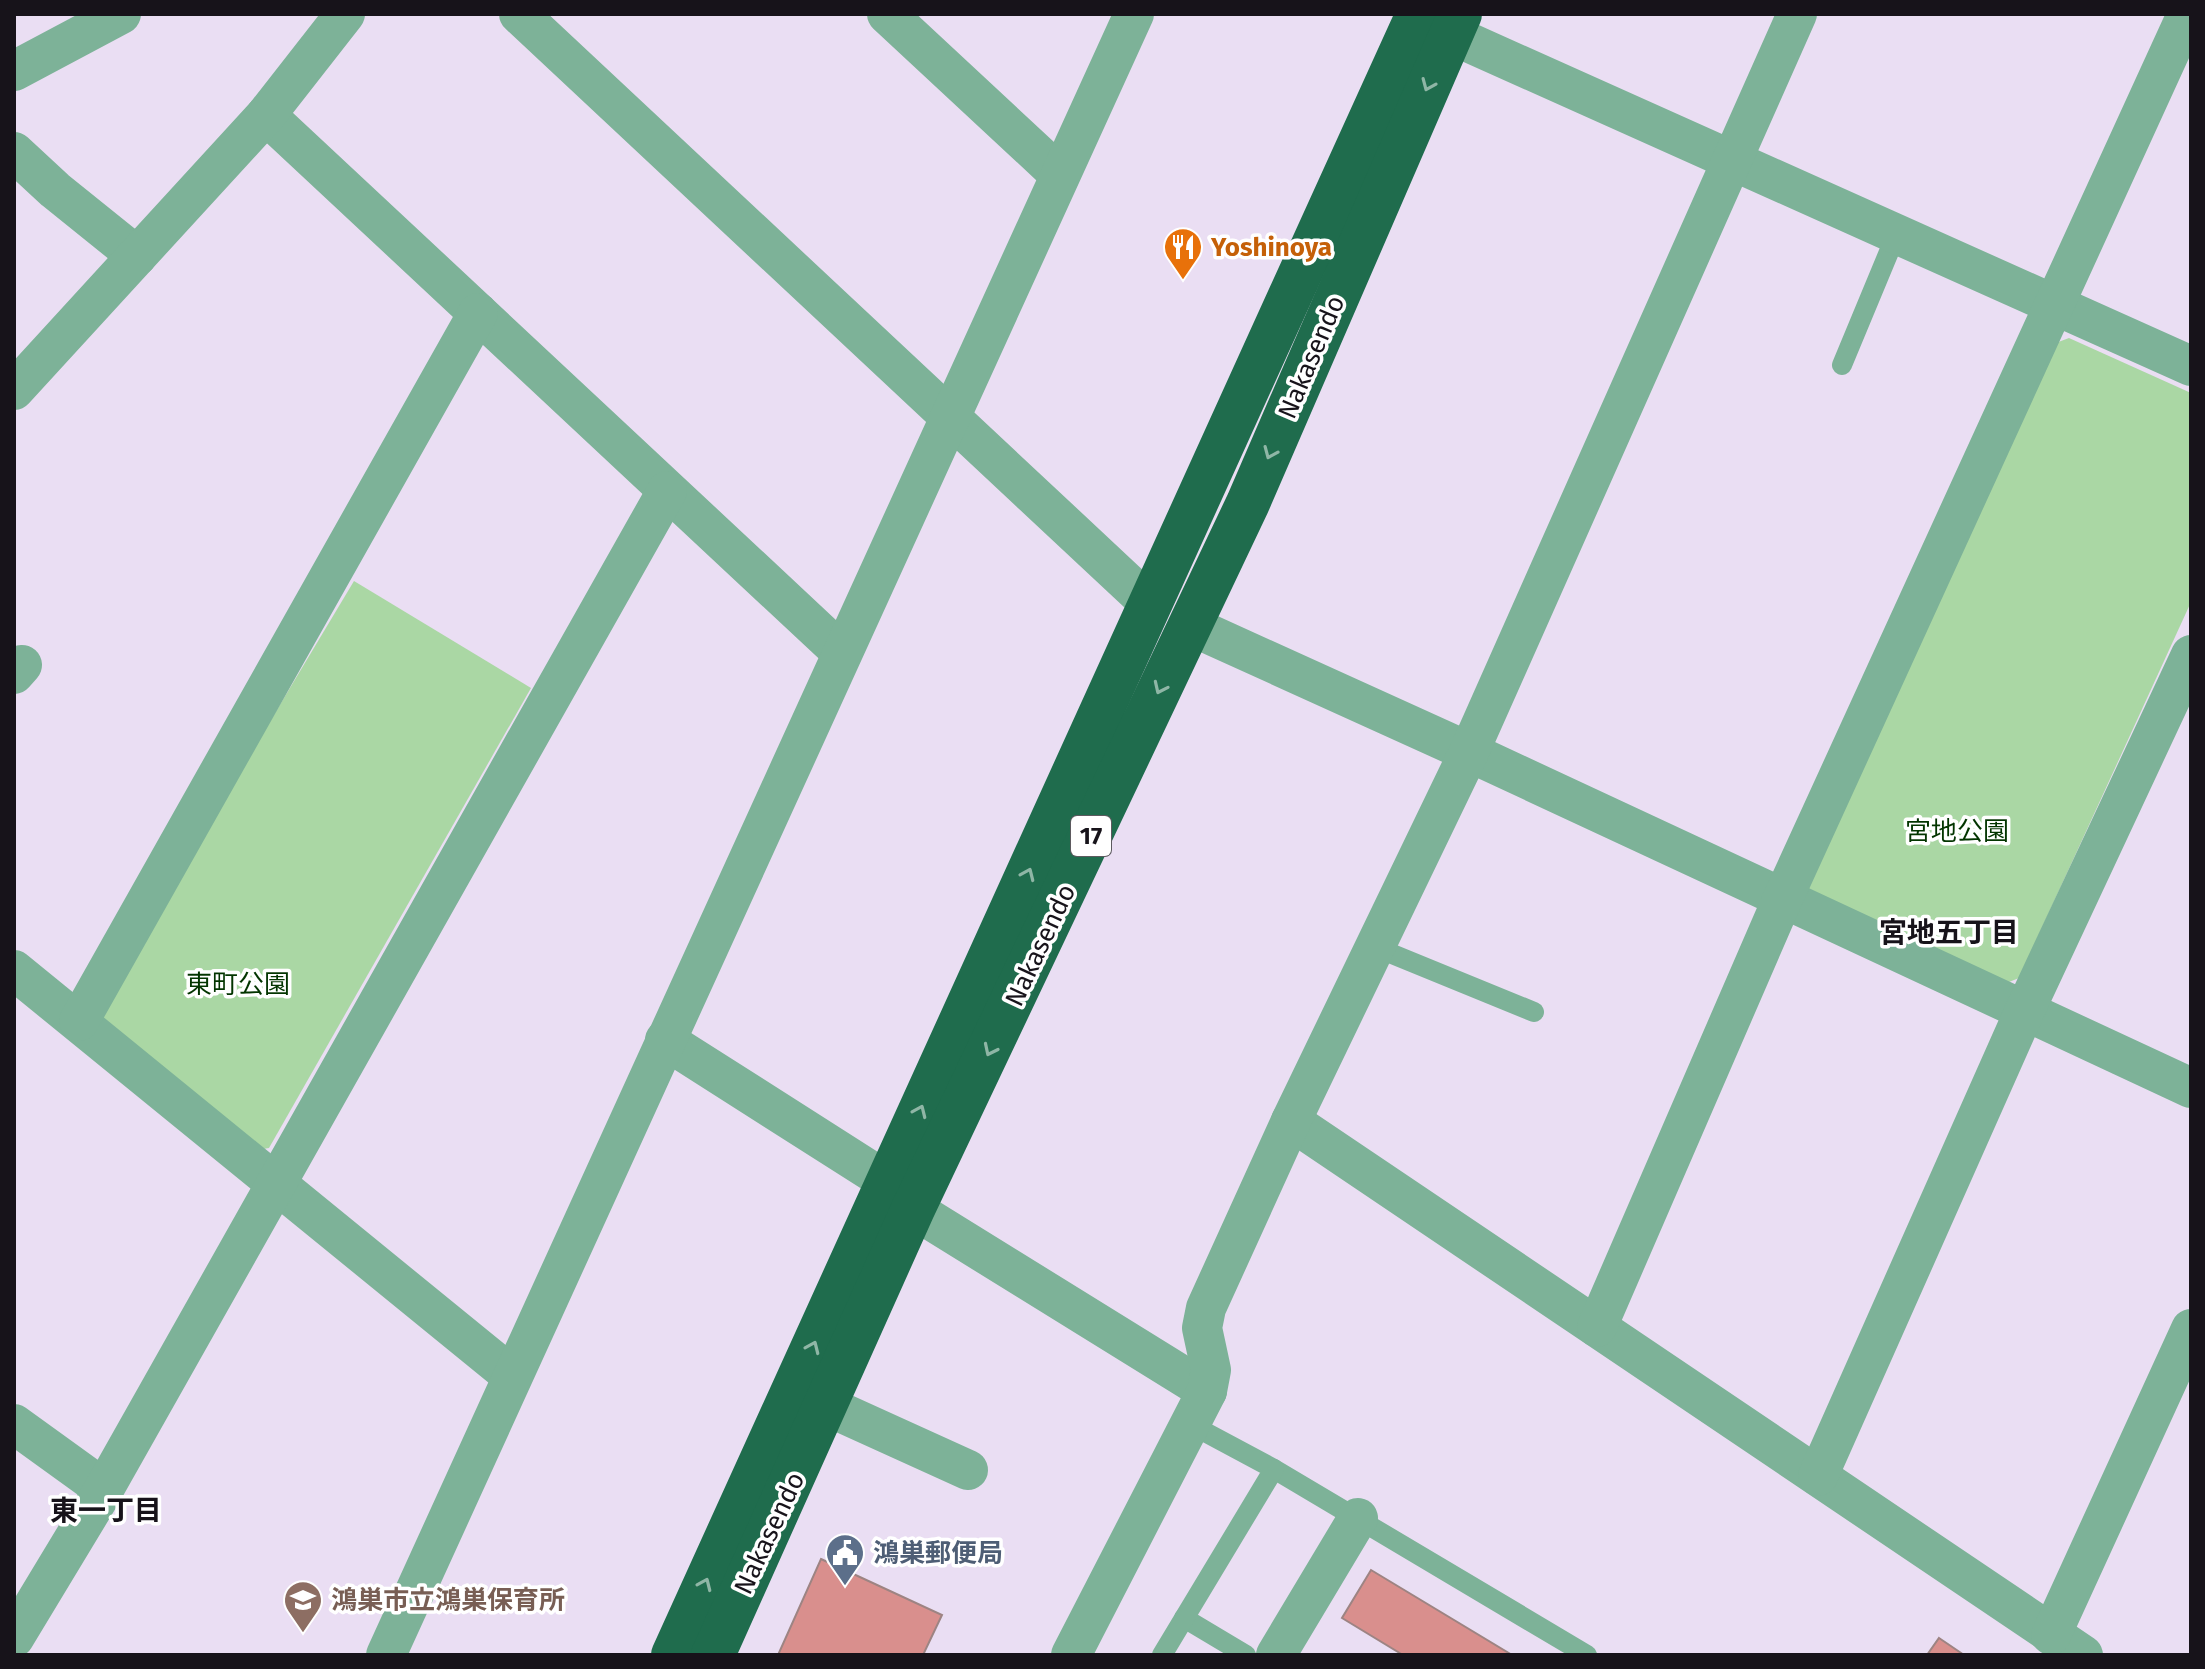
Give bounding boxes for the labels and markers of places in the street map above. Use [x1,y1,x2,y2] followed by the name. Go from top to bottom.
[1162,226,1204,281] restaurant icon: Yoshinoya
[1210,232,1332,263] place label: Yoshinoya
[824,1532,866,1587] public building icon: 鴻巣郵便局
[873,1538,1003,1569] place label: 鴻巣郵便局
[282,1579,324,1634] school or university icon: 鴻巣市立鴻巣保育所
[331,1585,565,1616] place label: 鴻巣市立鴻巣保育所

